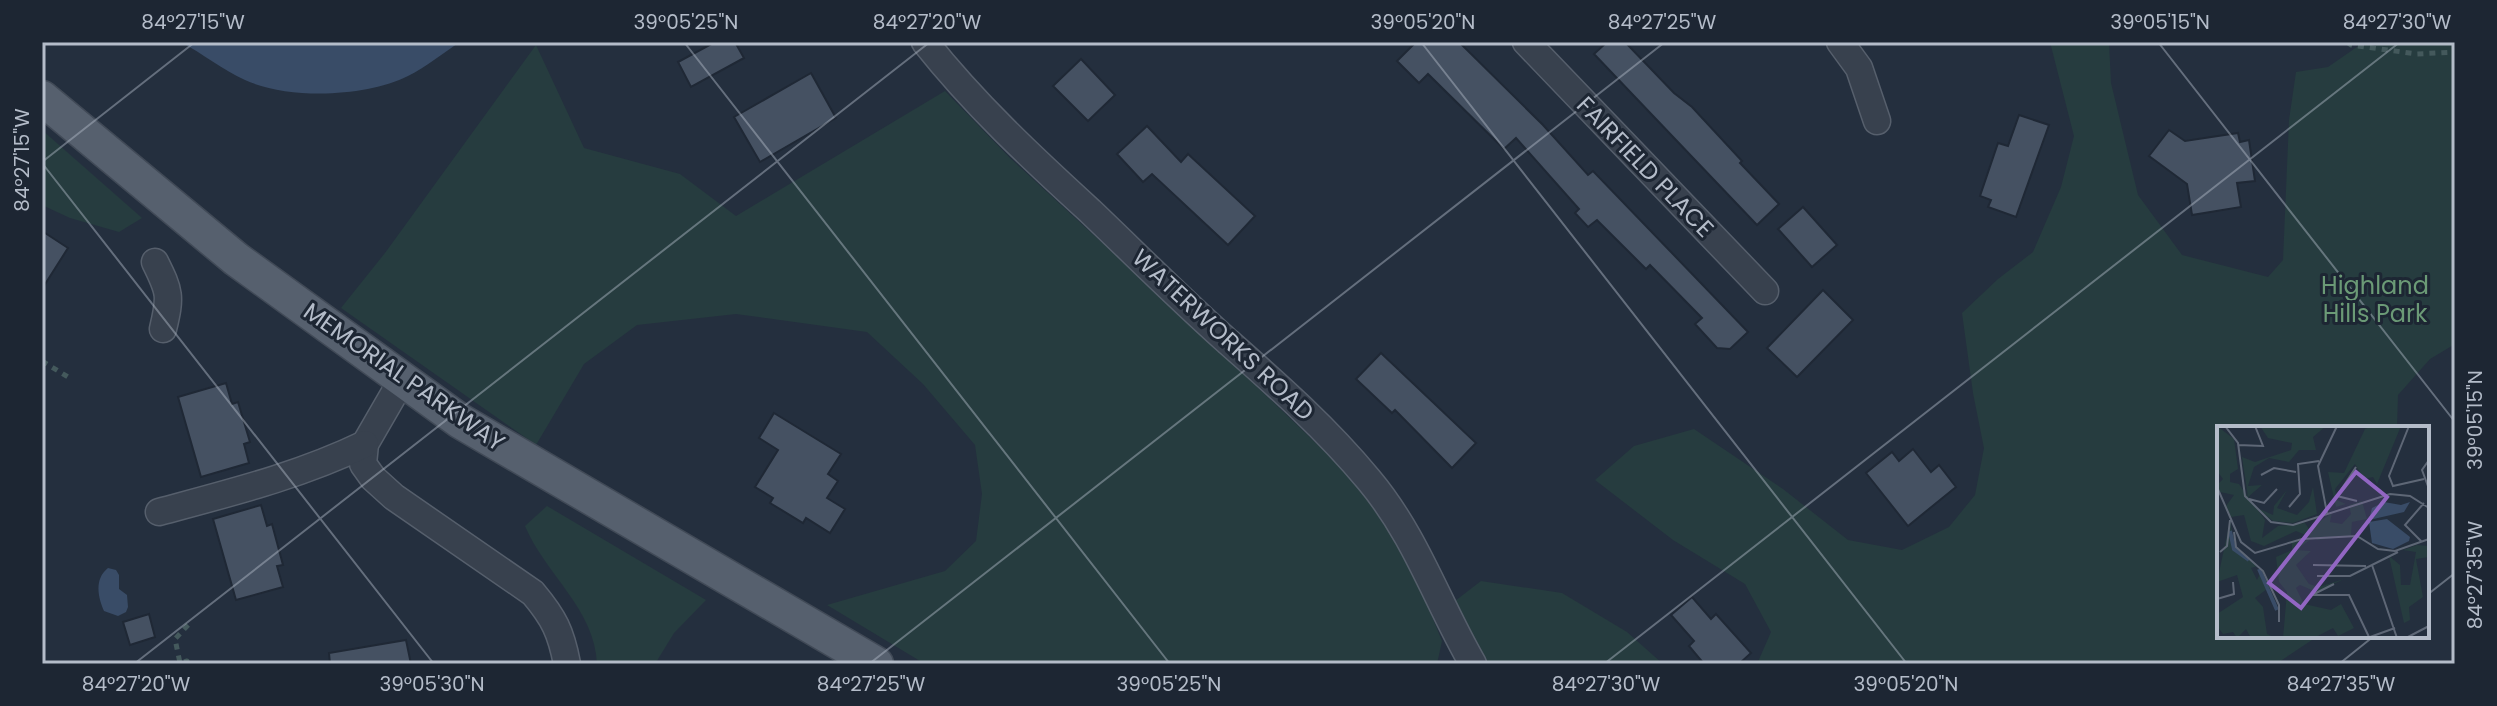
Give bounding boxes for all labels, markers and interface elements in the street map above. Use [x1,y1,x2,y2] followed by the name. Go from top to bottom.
[141,8,245,36] text: 84°27'15"W
[634,8,738,36] text: 39°05'25"N
[873,8,982,36] text: 84°27'20"W
[1371,8,1475,36] text: 39°05'20"N
[1608,8,1717,36] text: 84°27'25"W
[2110,8,2210,36] text: 39°05'15"N
[2343,8,2452,36] text: 84°27'30"W
[1570,89,1721,244] street label: FAIRFIELD PLACE
[8,108,36,212] text: 84°27'15"W
[1125,241,1322,428] street label: WATERWORKS ROAD
[2321,269,2429,330] park label: Highland Hills Park
[297,295,511,459] street label: MEMORIAL PARKWAY
[2461,370,2489,470] text: 39°05'15"N
[2217,426,2429,638] inset map
[2461,520,2489,629] text: 84°27'35"W
[82,670,191,698] text: 84°27'20"W
[379,670,485,698] text: 39°05'30"N
[817,670,926,698] text: 84°27'25"W
[1117,670,1221,698] text: 39°05'25"N
[1552,670,1661,698] text: 84°27'30"W
[1854,670,1958,698] text: 39°05'20"N
[2287,670,2396,698] text: 84°27'35"W

